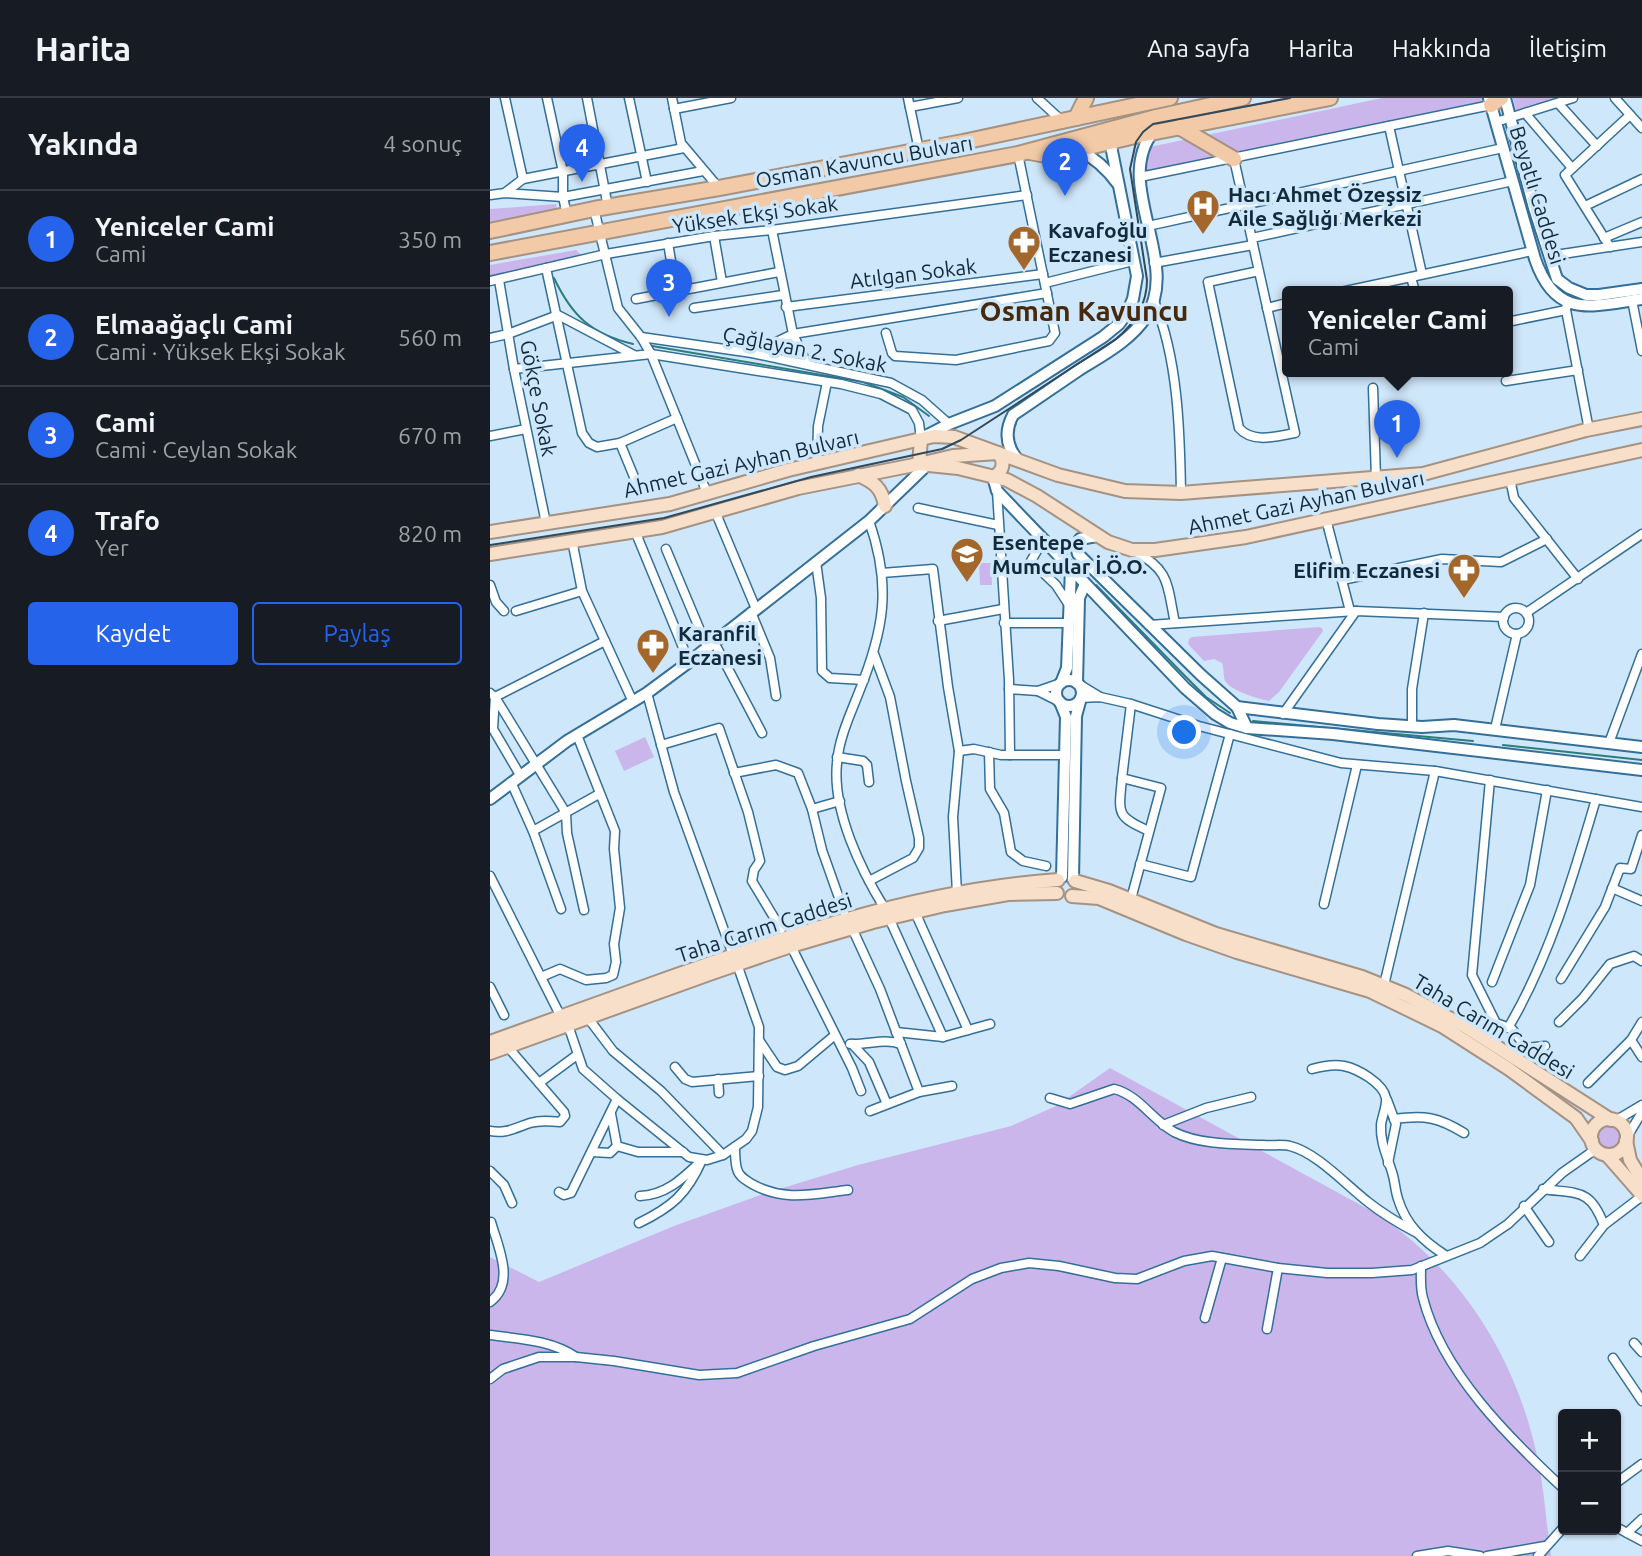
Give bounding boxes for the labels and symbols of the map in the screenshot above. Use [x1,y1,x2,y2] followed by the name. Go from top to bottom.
[1506,123,1570,267] street label: Beyatlı Caddesi
[559,124,605,182] pin: 4
[753,130,975,192] street label: Osman Kavuncu Bulvarı
[1042,138,1088,196] pin: 2
[1228,182,1422,230] place label: Hacı Ahmet Özeşsiz Aile Sağlığı Merkezi
[1184,187,1222,236] hospital icon: Hacı Ahmet Özeşsiz Aile Sağlığı Merkezi
[671,190,840,238] street label: Yüksek Ekşi Sokak
[1048,218,1148,266] place label: Kavafoğlu Eczanesi
[1005,223,1043,272] pharmacy icon: Kavafoğlu Eczanesi
[848,253,978,293] street label: Atılgan Sokak
[646,259,692,317] pin: 3
[980,295,1188,326] district label: Osman Kavuncu
[721,321,890,377] street label: Çağlayan 2. Sokak
[516,338,562,459] street label: Gökçe Sokak
[1374,400,1420,458] pin: 1
[621,424,861,502] street label: Ahmet Gazi Ayhan Bulvarı
[1186,465,1426,539] street label: Ahmet Gazi Ayhan Bulvarı
[992,530,1147,578] place label: Esentepe Mumcular İ.Ö.O.
[948,535,986,584] school or university icon: Esentepe Mumcular İ.Ö.O.
[1445,551,1483,600] pharmacy icon: Elifim Eczanesi
[1293,558,1440,582] place label: Elifim Eczanesi
[678,621,762,669] place label: Karanfil Eczanesi
[634,626,672,675] pharmacy icon: Karanfil Eczanesi
[1167,715,1201,749] your location
[673,887,855,967] street label: Taha Carım Caddesi
[1409,969,1579,1083] street label: Taha Carım Caddesi

